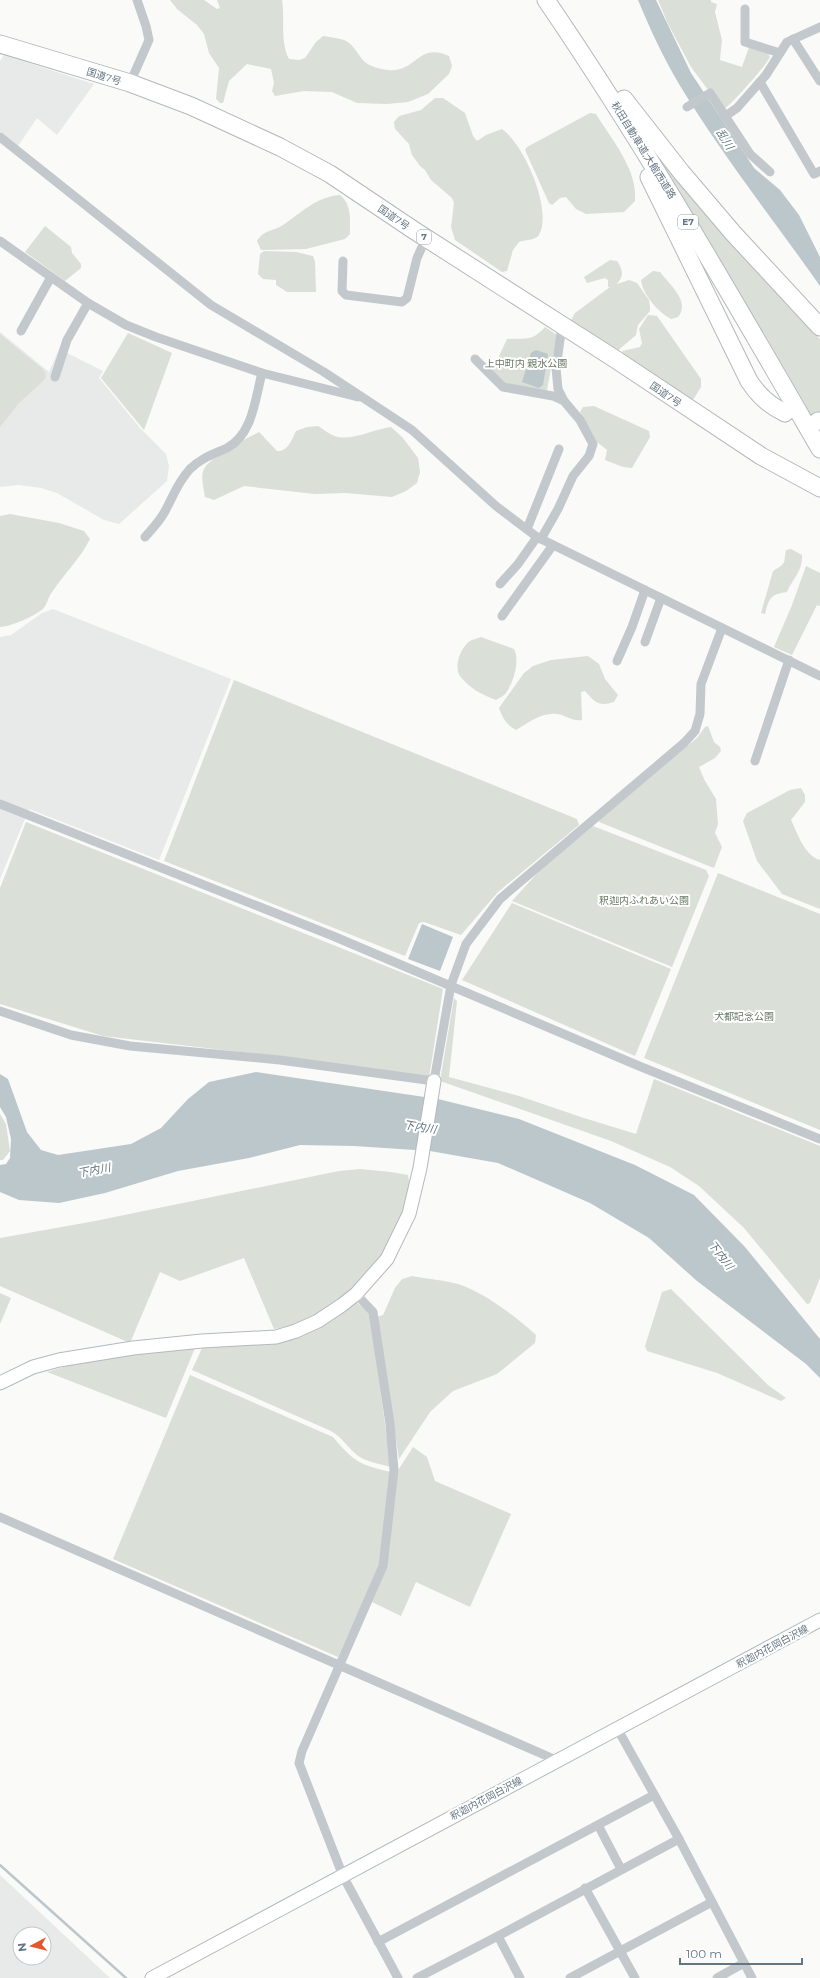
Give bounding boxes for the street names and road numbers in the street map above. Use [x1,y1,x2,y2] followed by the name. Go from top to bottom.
[85,65,123,88] street label: 国道7号
[608,99,679,201] street label: 秋田自動車道;大館西道路
[375,202,412,233] street label: 国道7号
[678,215,698,229] road number: E7
[417,230,431,244] road number: 7
[647,379,684,410] street label: 国道7号
[734,1622,811,1671] street label: 釈迦内花岡白沢線
[448,1774,525,1823] street label: 釈迦内花岡白沢線

